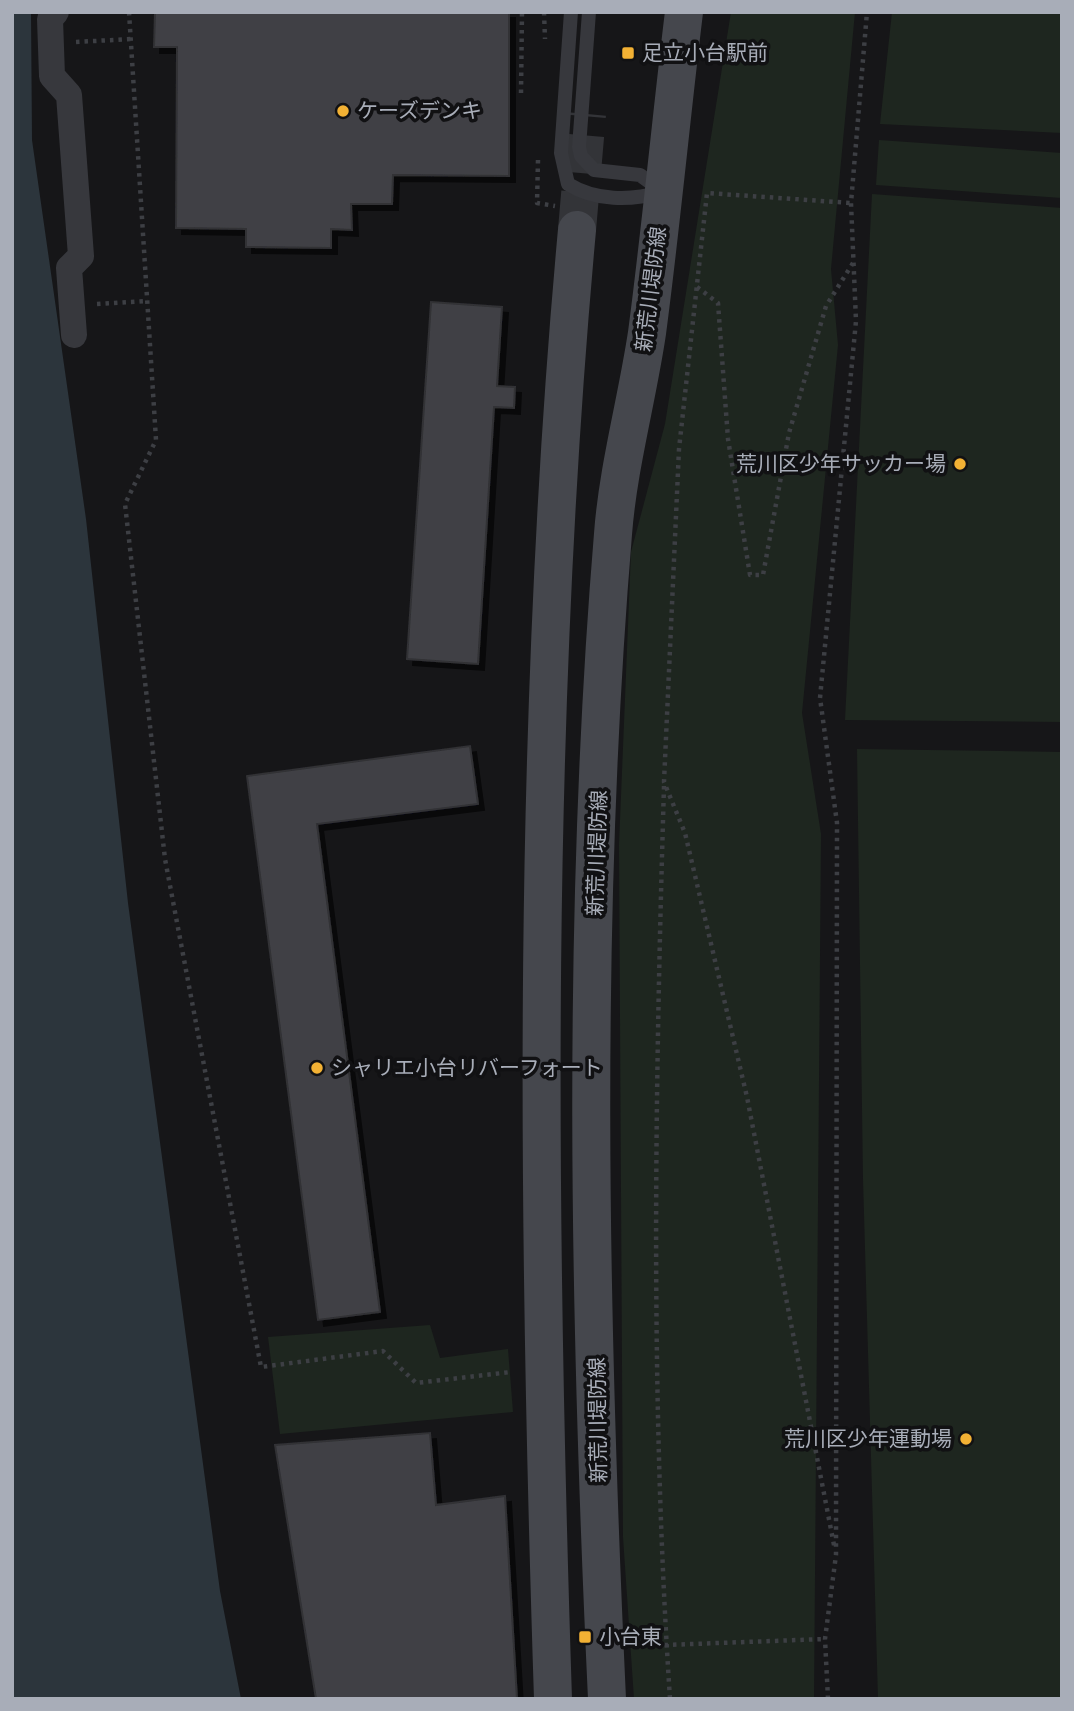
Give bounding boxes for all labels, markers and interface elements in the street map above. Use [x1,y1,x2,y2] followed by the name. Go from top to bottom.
[642,38,768,67] place label: 足立小台駅前
[620,45,636,61] marker: 足立小台駅前
[357,96,482,125] place label: ケーズデンキ
[335,103,351,119] marker: ケーズデンキ
[628,225,673,353] street label: 新荒川堤防線
[736,449,946,478] place label: 荒川区少年サッカー場
[952,456,968,472] marker: 荒川区少年サッカー場
[580,790,613,916] street label: 新荒川堤防線
[331,1053,603,1082] place label: シャリエ小台リバーフォート
[309,1060,325,1076] marker: シャリエ小台リバーフォート
[582,1357,613,1483] street label: 新荒川堤防線
[784,1424,952,1453] place label: 荒川区少年運動場
[958,1431,974,1447] marker: 荒川区少年運動場
[599,1622,662,1651] place label: 小台東
[577,1629,593,1645] marker: 小台東

